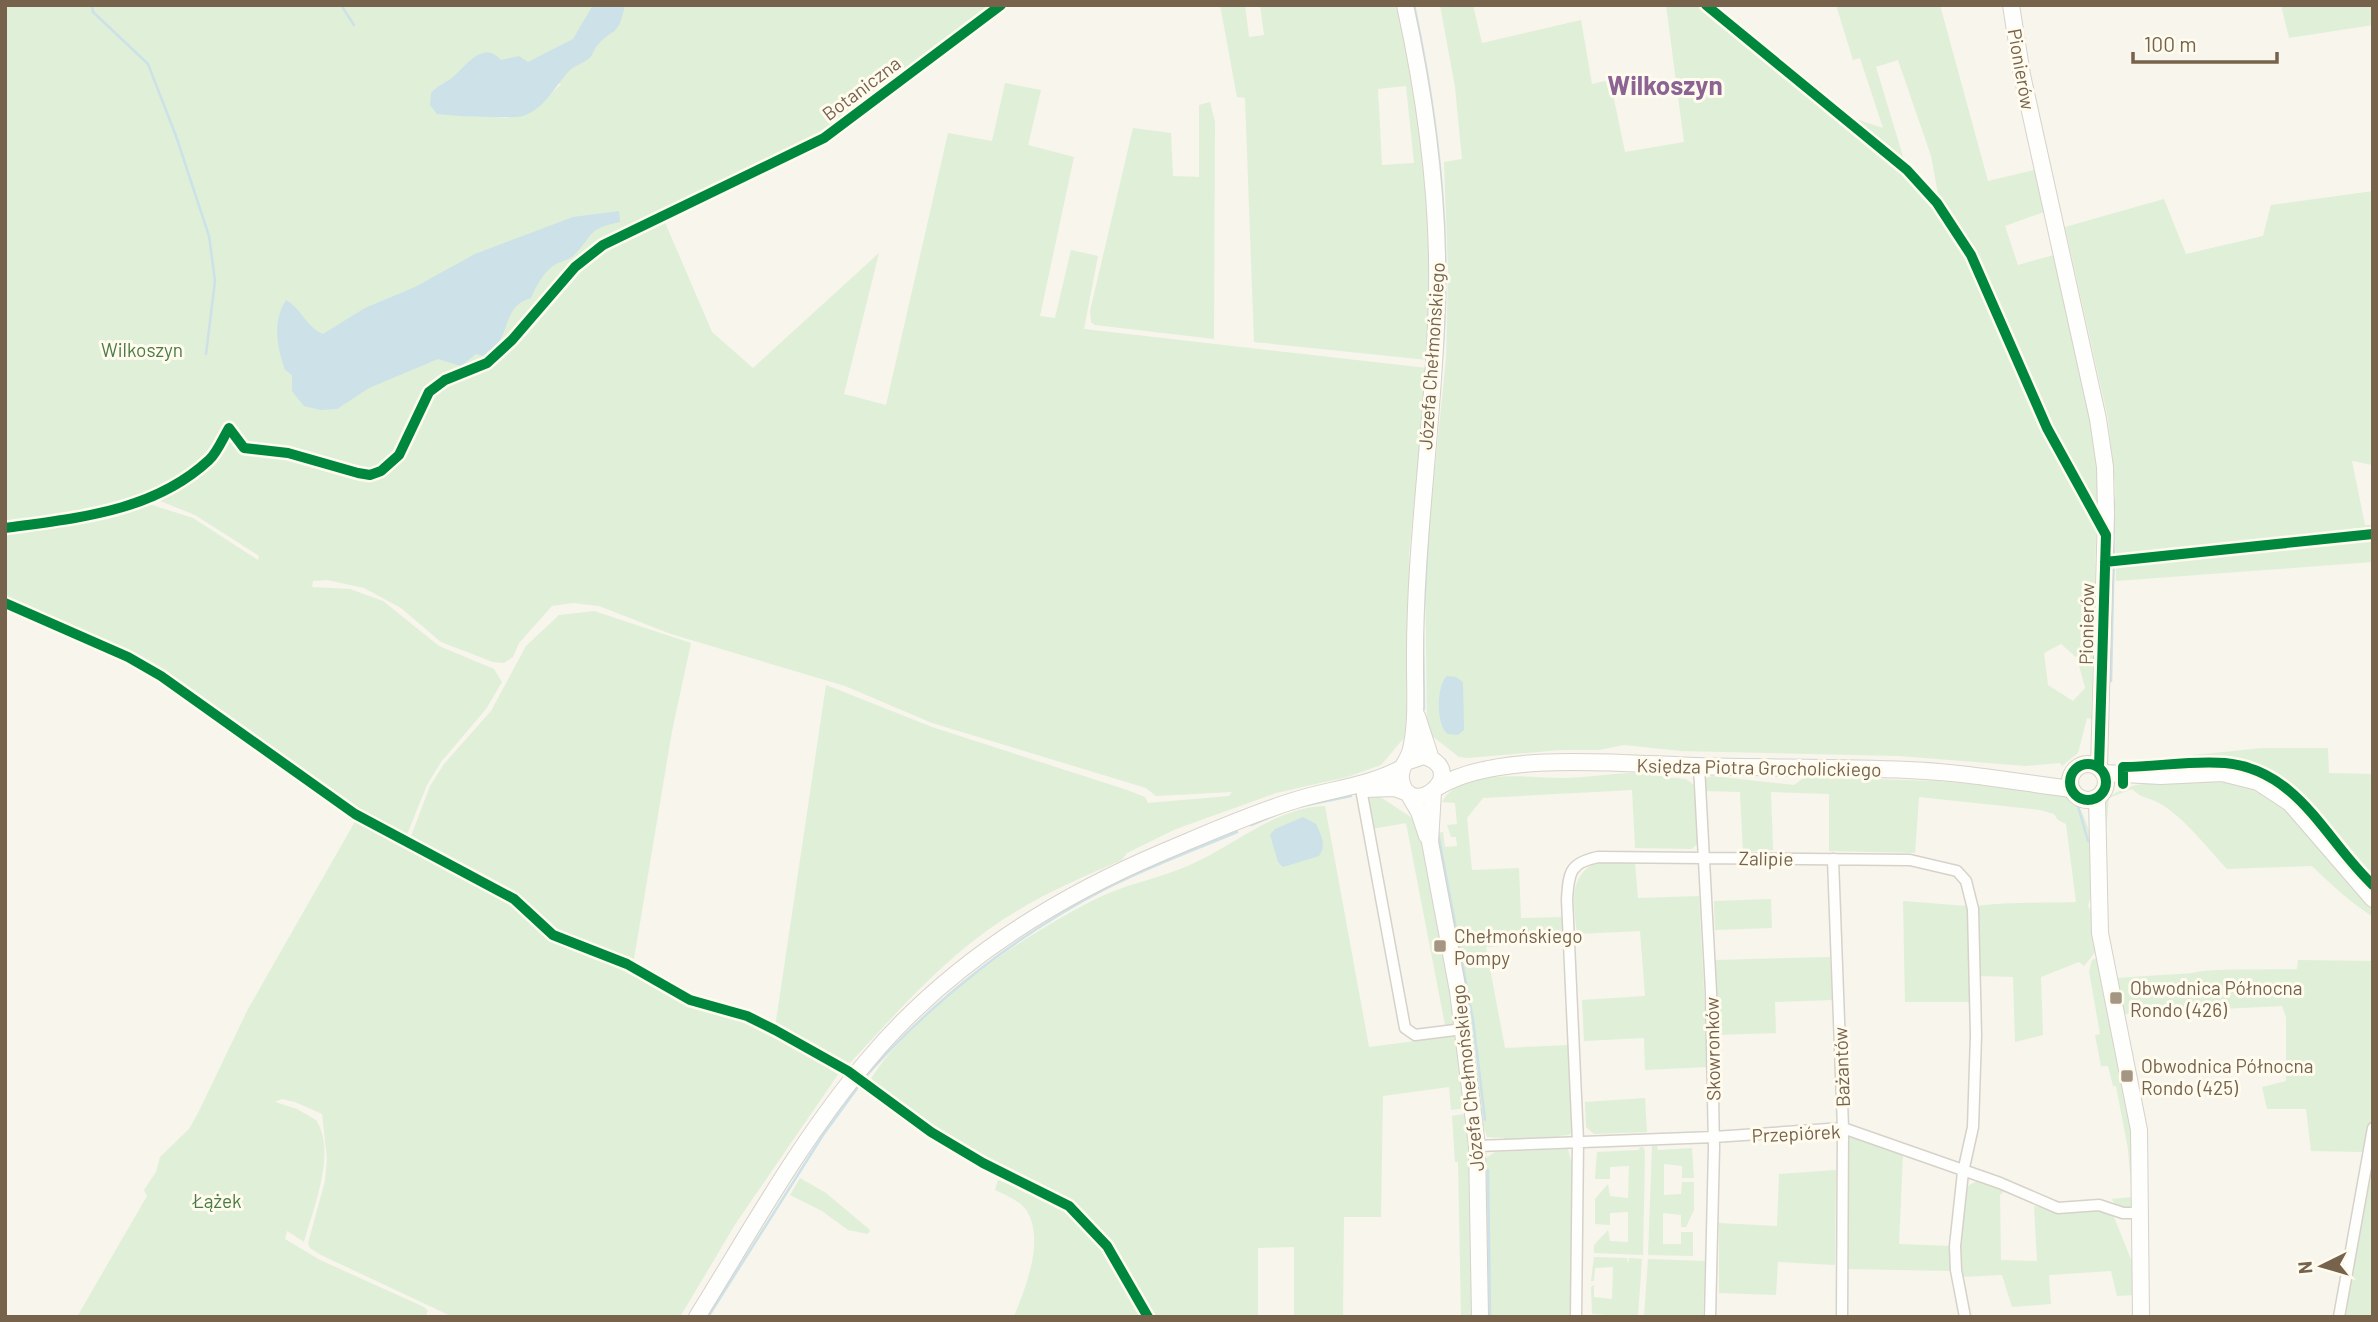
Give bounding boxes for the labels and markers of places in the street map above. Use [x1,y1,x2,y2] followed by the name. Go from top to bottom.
[1454,924,1583,969] place label: Chełmońskiego Pompy
[1432,938,1448,954] marker: Chełmońskiego Pompy
[2130,976,2302,1021] place label: Obwodnica Północna Rondo (426)
[2108,990,2124,1006] marker: Obwodnica Północna Rondo (426)
[2141,1054,2313,1099] place label: Obwodnica Północna Rondo (425)
[2119,1068,2135,1084] marker: Obwodnica Północna Rondo (425)

